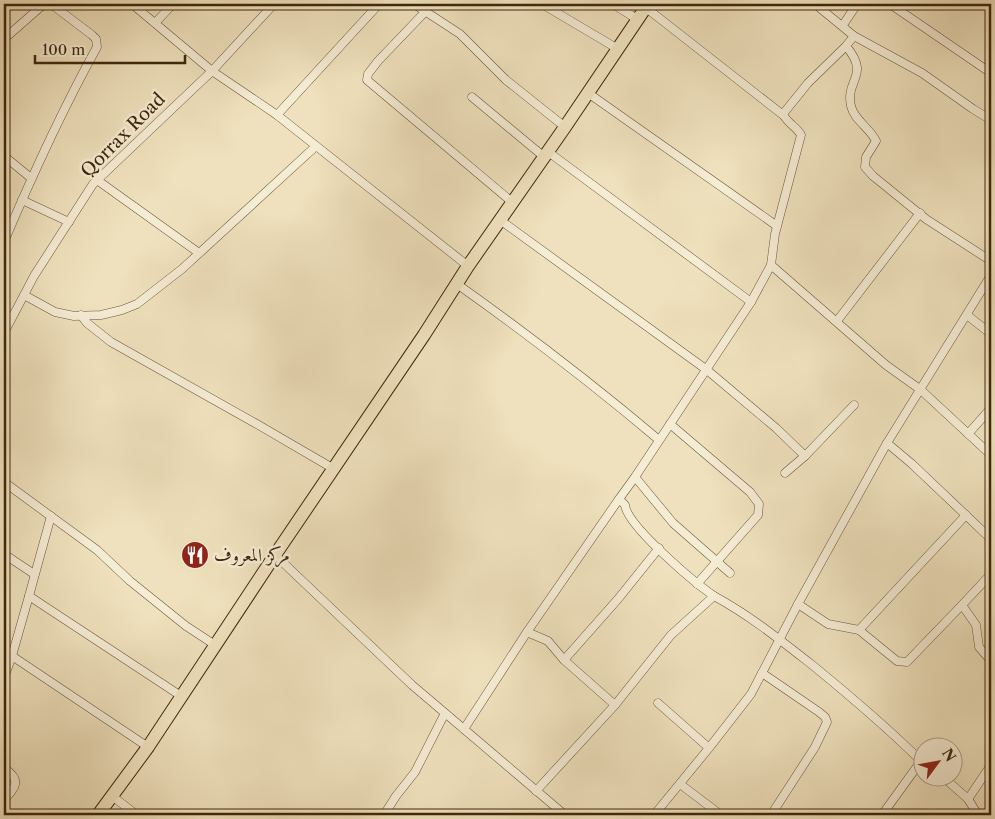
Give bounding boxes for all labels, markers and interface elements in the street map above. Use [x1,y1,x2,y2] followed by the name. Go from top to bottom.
[35,32,185,64] scale bar
[42,40,85,59] text: 100 m
[76,88,170,182] street label: Qorrax Road
[180,540,210,570] restaurant icon: مركز المعروف
[214,544,290,568] place label: مركز المعروف
[912,736,962,786] north arrow
[938,745,960,765] text: N

